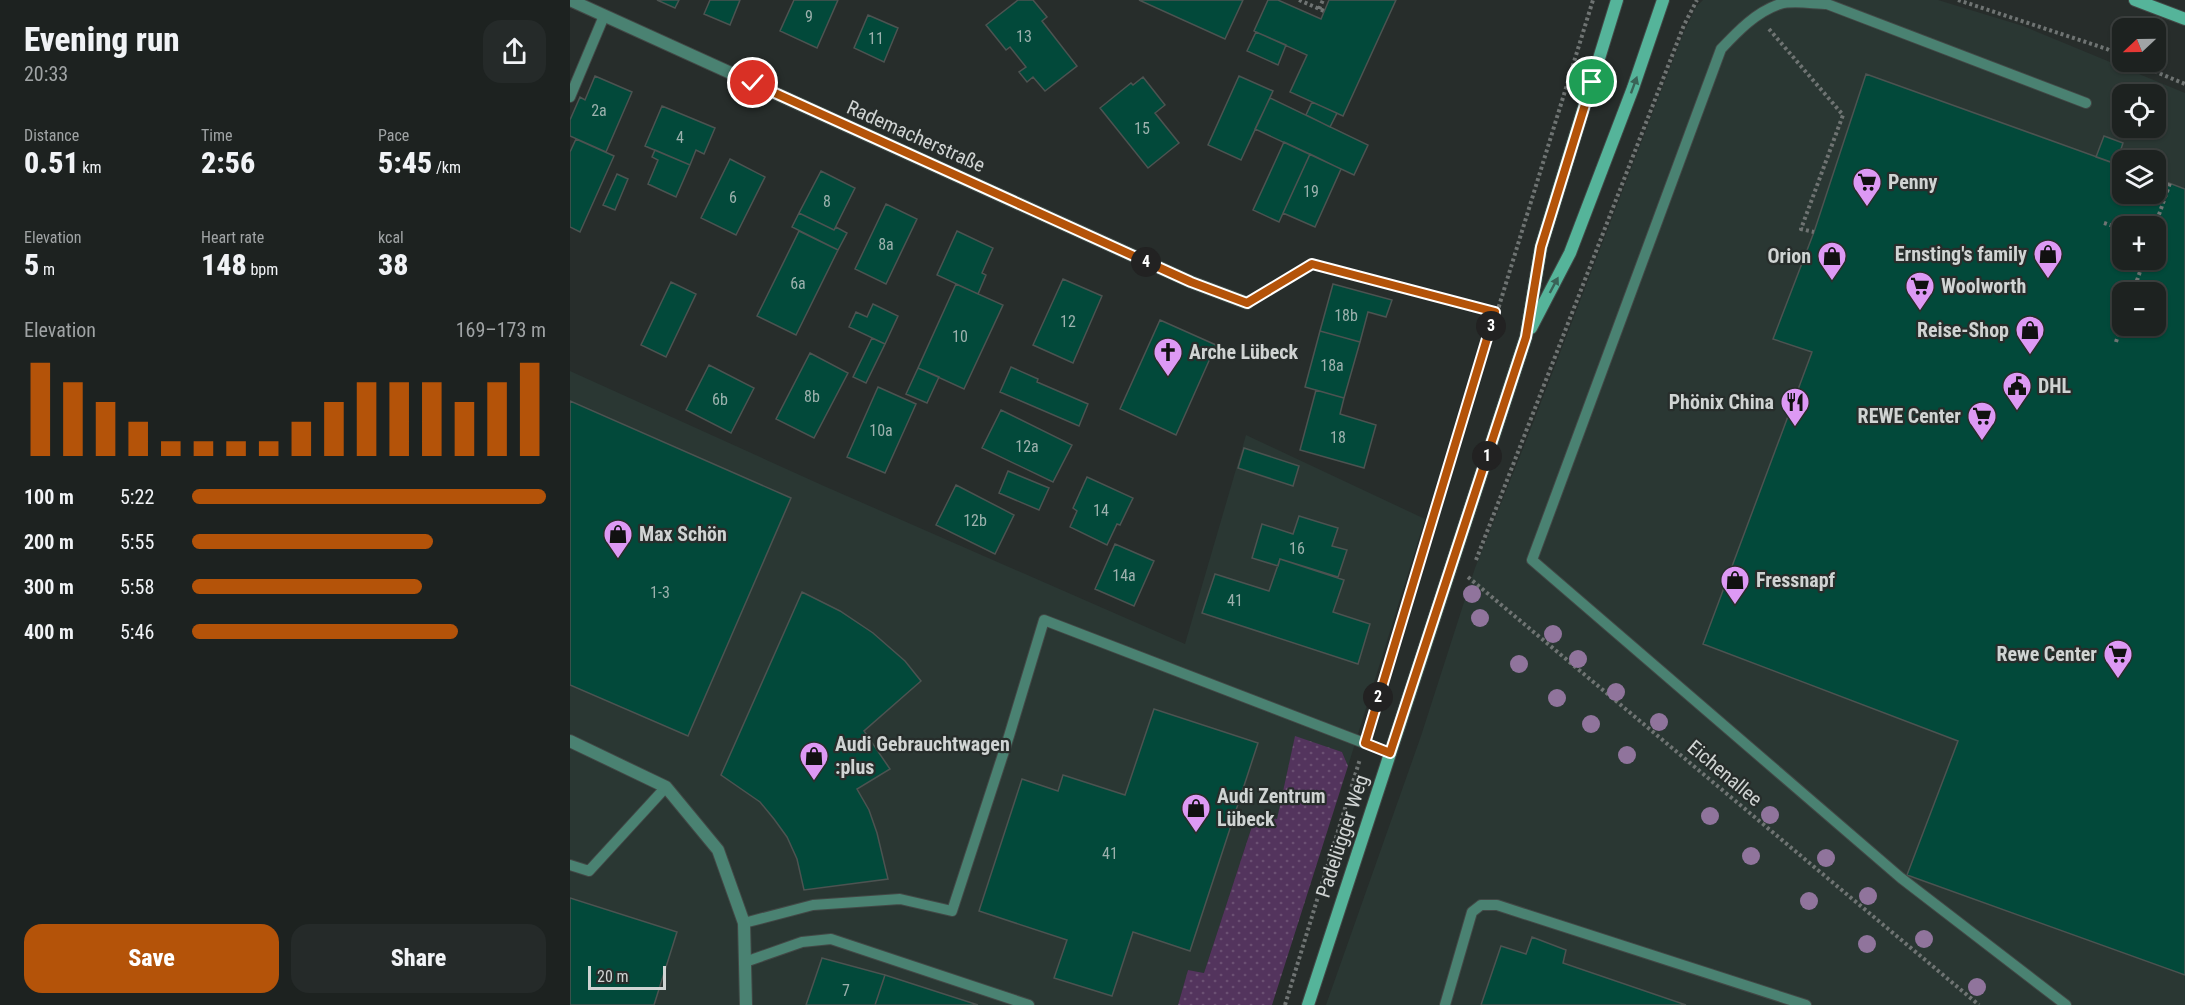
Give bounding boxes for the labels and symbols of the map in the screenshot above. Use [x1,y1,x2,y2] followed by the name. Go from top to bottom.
[805,7,813,26] house number: 9
[2112,18,2166,72] north arrow
[1016,27,1032,46] house number: 13
[868,29,884,48] house number: 11
[1566,56,1617,107] pin
[727,57,778,108] pin
[1629,76,1639,94] one-way arrow
[843,95,989,177] street label: Rademacherstraße
[591,101,607,120] house number: 2a
[1134,119,1150,138] house number: 15
[676,128,684,147] house number: 4
[1851,166,1883,208] supermarket icon: Penny
[1888,170,1937,194] place label: Penny
[1303,182,1319,201] house number: 19
[729,188,737,207] house number: 6
[823,192,831,211] house number: 8
[878,235,894,254] house number: 8a
[2032,238,2064,280] shop icon: Ernsting's family
[1816,240,1848,282] shop icon: Orion
[1895,242,2027,266] place label: Ernsting's family
[1767,244,1811,268] place label: Orion
[1131,247,1161,277] pin: 4
[1904,270,1936,312] supermarket icon: Woolworth
[790,274,806,293] house number: 6a
[1941,274,2026,298] place label: Woolworth
[1549,277,1558,294] one-way arrow
[1334,306,1358,325] house number: 18b
[1476,311,1506,341] pin: 3
[1060,312,1076,331] house number: 12
[2014,314,2046,356] shop icon: Reise-Shop
[1917,318,2009,342] place label: Reise-Shop
[952,327,968,346] house number: 10
[1152,336,1184,378] church icon: Arche Lübeck
[1189,340,1299,364] place label: Arche Lübeck
[1320,356,1344,375] house number: 18a
[2001,370,2033,412] public building icon: DHL
[2038,374,2072,398] place label: DHL
[1779,386,1811,428] restaurant icon: Phönix China
[804,387,820,406] house number: 8b
[712,390,728,409] house number: 6b
[1669,390,1774,414] place label: Phönix China
[1966,400,1998,442] supermarket icon: REWE Center
[1858,404,1961,428] place label: REWE Center
[869,421,893,440] house number: 10a
[1330,428,1346,447] house number: 18
[1015,437,1039,456] house number: 12a
[1472,441,1502,471] pin: 1
[1093,501,1109,520] house number: 14
[963,511,987,530] house number: 12b
[602,518,634,560] shop icon: Max Schön
[639,522,727,546] place label: Max Schön
[1289,539,1305,558] house number: 16
[1719,564,1751,606] shop icon: Fressnapf
[1112,566,1136,585] house number: 14a
[1756,568,1836,592] place label: Fressnapf
[650,583,670,602] house number: 1-3
[1227,591,1243,610] house number: 41
[2102,638,2134,680] supermarket icon: Rewe Center
[1996,642,2097,666] place label: Rewe Center
[1363,682,1393,712] pin: 2
[835,732,1010,779] place label: Audi Gebrauchtwagen :plus
[1683,735,1767,811] street label: Eichenallee
[798,740,830,782] shop icon: Audi Gebrauchtwagen :plus
[1311,771,1373,901] street label: Padelügger Weg
[1217,784,1325,831] place label: Audi Zentrum Lübeck
[1180,792,1212,834] shop icon: Audi Zentrum Lübeck
[1102,844,1118,863] house number: 41
[588,963,666,990] scale bar
[842,981,850,1000] house number: 7

